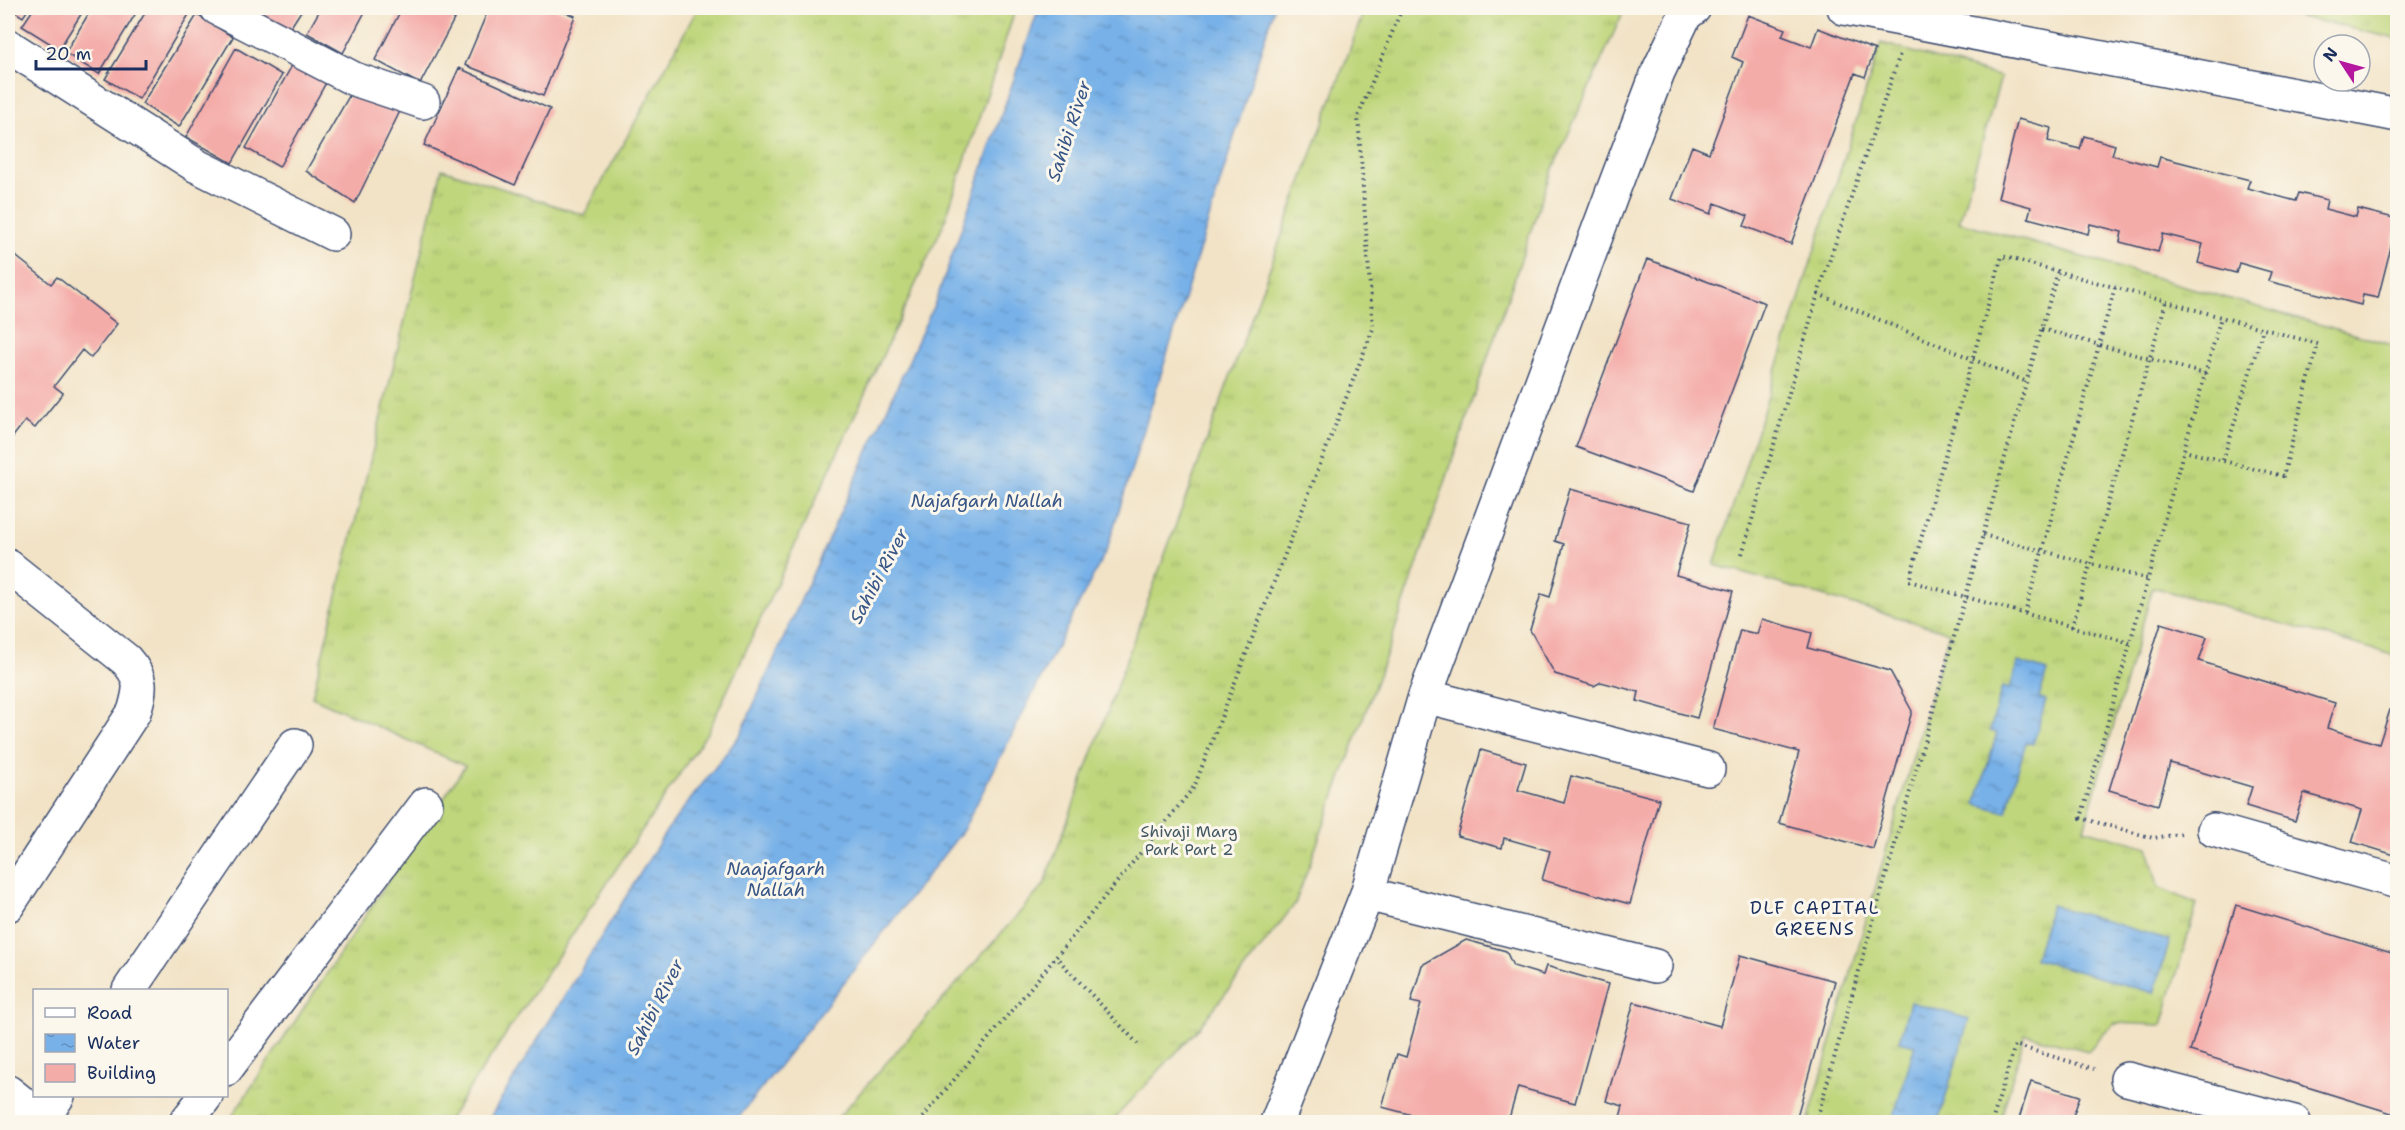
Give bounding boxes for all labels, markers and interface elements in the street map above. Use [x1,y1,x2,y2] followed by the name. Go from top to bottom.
[36,33,146,71] scale bar
[2312,33,2372,93] north arrow
[45,42,91,66] text: 20 m
[2318,43,2342,66] text: N
[1041,77,1097,184] water label: Sahibi River
[911,489,1063,513] water label: Najafgarh Nallah
[844,524,914,628] water label: Sahibi River
[1141,821,1238,860] park label: Shivaji Marg Park Part 2
[727,857,825,902] water label: Naajafgarh Nallah
[1750,896,1880,941] district label: DLF CAPITAL GREENS
[621,955,690,1059] water label: Sahibi River
[33,989,228,1097] legend
[87,1001,132,1025] text: Road
[87,1031,140,1055] text: Water
[87,1061,156,1085] text: Building

